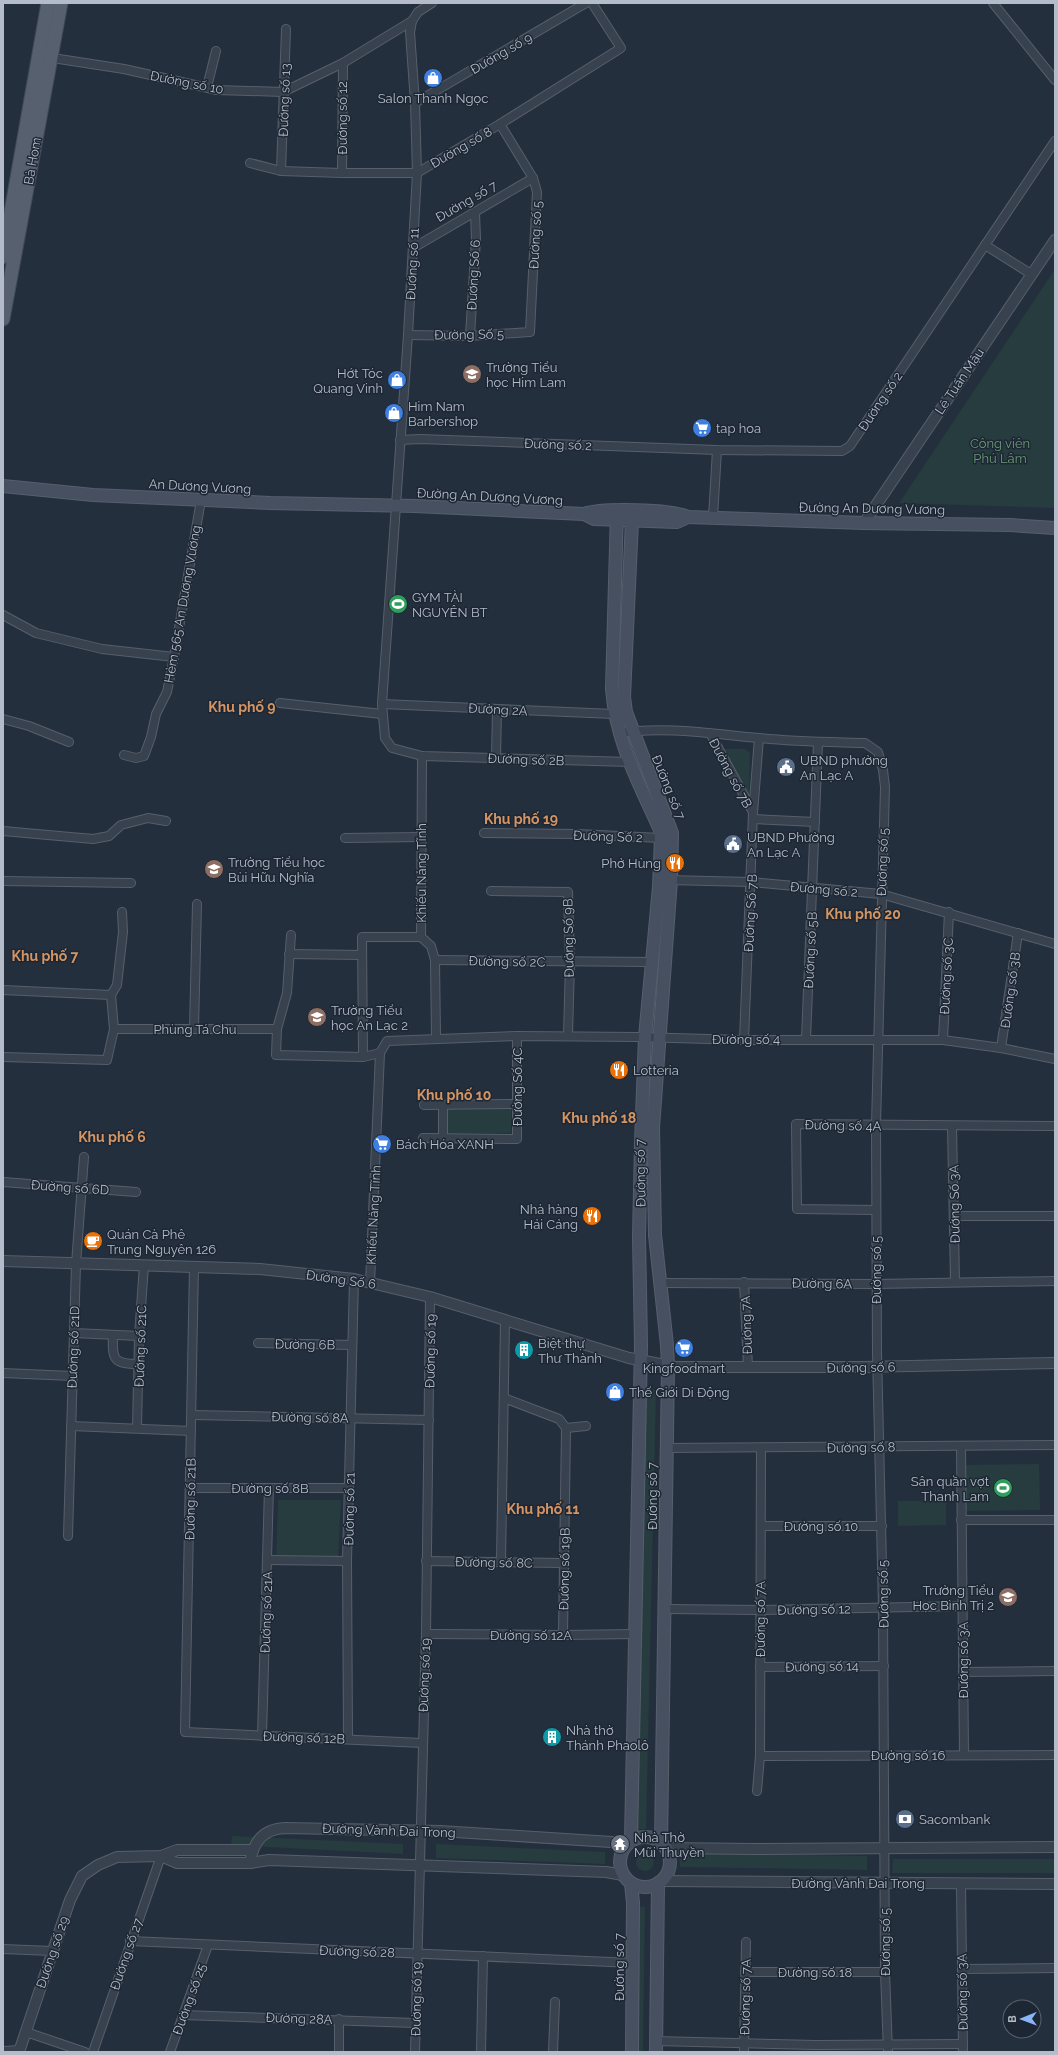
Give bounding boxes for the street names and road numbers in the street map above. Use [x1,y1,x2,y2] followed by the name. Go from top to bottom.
[468,30,535,77] street label: Đường số 9
[276,63,293,137] street label: Đường số 13
[149,68,225,97] street label: Đường số 10
[335,81,350,155] street label: Đường số 12
[428,124,495,171] street label: Đường số 8
[21,136,44,186] street label: Bà Hom
[433,178,499,225] street label: Đường số 7
[526,201,545,269] street label: Đường số 5
[403,227,422,300] street label: Đường số 11
[464,239,483,311] street label: Đường Số 6
[434,326,504,343] street label: Đường Số 5
[932,345,987,417] street label: Lê Tuấn Mậu
[855,369,906,434] street label: Đường số 2
[524,436,592,453] street label: Đường số 2
[148,476,252,497] street label: An Dương Vương
[417,485,563,508] street label: Đường An Dương Vương
[799,500,945,517] street label: Đường An Dương Vương
[161,524,204,684] street label: Hẻm 565 An Dương Vương
[468,700,528,719] street label: Đường 2A
[706,736,755,811] street label: Đường số 7B
[487,751,565,768] street label: Đường số 2B
[649,753,688,822] street label: Đường số 7
[414,823,429,923] street label: Khiếu Năng Tĩnh
[573,828,643,845] street label: Đường Số 2
[874,828,891,896] street label: Đường số 5
[741,873,760,953] street label: Đường Số 7B
[789,879,859,900] street label: Đường số 2
[560,898,577,978] street label: Đường Số 9B
[801,911,820,989] street label: Đường số 5B
[937,937,956,1015] street label: Đường số 3C
[998,951,1023,1029] street label: Đường số 3B
[468,953,546,970] street label: Đường số 2C
[153,1022,237,1037] street label: Phùng Tá Chu
[712,1032,780,1047] street label: Đường số 4
[510,1048,525,1126] street label: Đường Số 4C
[804,1117,882,1134] street label: Đường số 4A
[632,1139,649,1207] street label: Đường số 7
[946,1164,963,1243] street label: Đường Số 3A
[363,1165,384,1265] street label: Khiếu Năng Tĩnh
[30,1177,110,1198] street label: Đường số 6D
[869,1236,884,1304] street label: Đường số 5
[305,1267,377,1292] street label: Đường Số 6
[792,1275,852,1292] street label: Đường 6A
[738,1295,755,1355] street label: Đường 7A
[65,1305,82,1389] street label: Đường số 21D
[132,1305,149,1387] street label: Đường số 21C
[422,1313,439,1388] street label: Đường số 19
[275,1336,336,1353] street label: Đường 6B
[826,1359,896,1376] street label: Đường số 6
[271,1409,349,1426] street label: Đường số 8A
[826,1439,896,1456] street label: Đường số 8
[182,1458,199,1540] street label: Đường số 21B
[645,1462,660,1530] street label: Đường số 7
[341,1472,358,1546] street label: Đường số 21
[231,1481,309,1496] street label: Đường số 8B
[784,1519,858,1534] street label: Đường số 10
[556,1527,573,1611] street label: Đường số 19B
[455,1554,533,1571] street label: Đường số 8C
[875,1560,892,1628] street label: Đường số 5
[258,1570,275,1653] street label: Đường số 21A
[753,1581,768,1657] street label: Đường số 7A
[777,1601,851,1618] street label: Đường số 12
[956,1621,971,1698] street label: Đường số 3A
[490,1628,572,1643] street label: Đường số 12A
[416,1637,433,1712] street label: Đường số 19
[785,1658,859,1675] street label: Đường số 14
[263,1729,346,1746] street label: Đường số 12B
[871,1748,945,1763] street label: Đường số 16
[322,1821,456,1840] street label: Đường Vành Đai Trong
[791,1876,925,1891] street label: Đường Vành Đai Trong
[878,1908,893,1976] street label: Đường số 5
[33,1914,72,1990] street label: Đường số 29
[107,1916,146,1992] street label: Đường số 27
[612,1933,627,2001] street label: Đường số 7
[319,1943,395,1960] street label: Đường số 28
[954,1953,971,2031] street label: Đường số 3A
[737,1959,754,2035] street label: Đường số 7A
[170,1961,209,2037] street label: Đường số 25
[408,1961,425,2036] street label: Đường số 19
[778,1965,852,1980] street label: Đường số 18
[265,2010,333,2027] street label: Đường 28A

